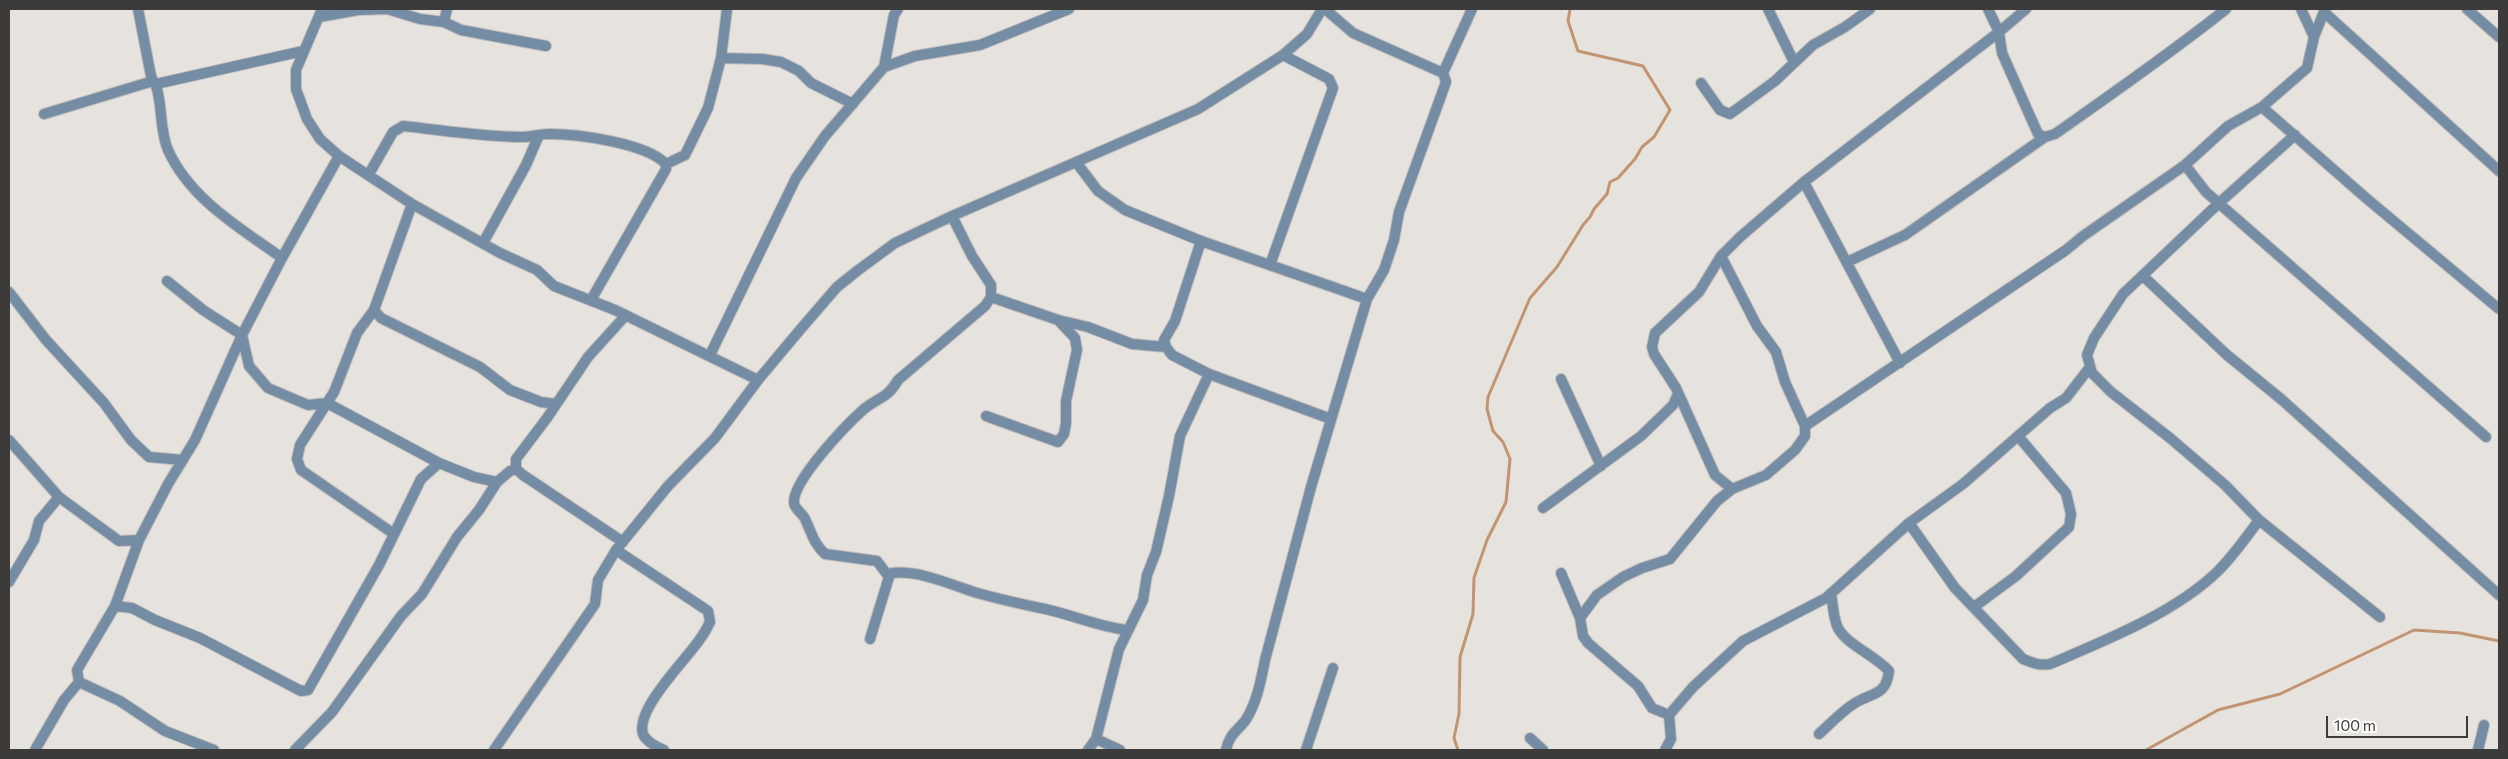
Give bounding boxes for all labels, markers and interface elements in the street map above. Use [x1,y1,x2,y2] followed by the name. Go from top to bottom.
[2328,706,2470,738] scale bar
[2334,716,2376,734] text: 100 m

